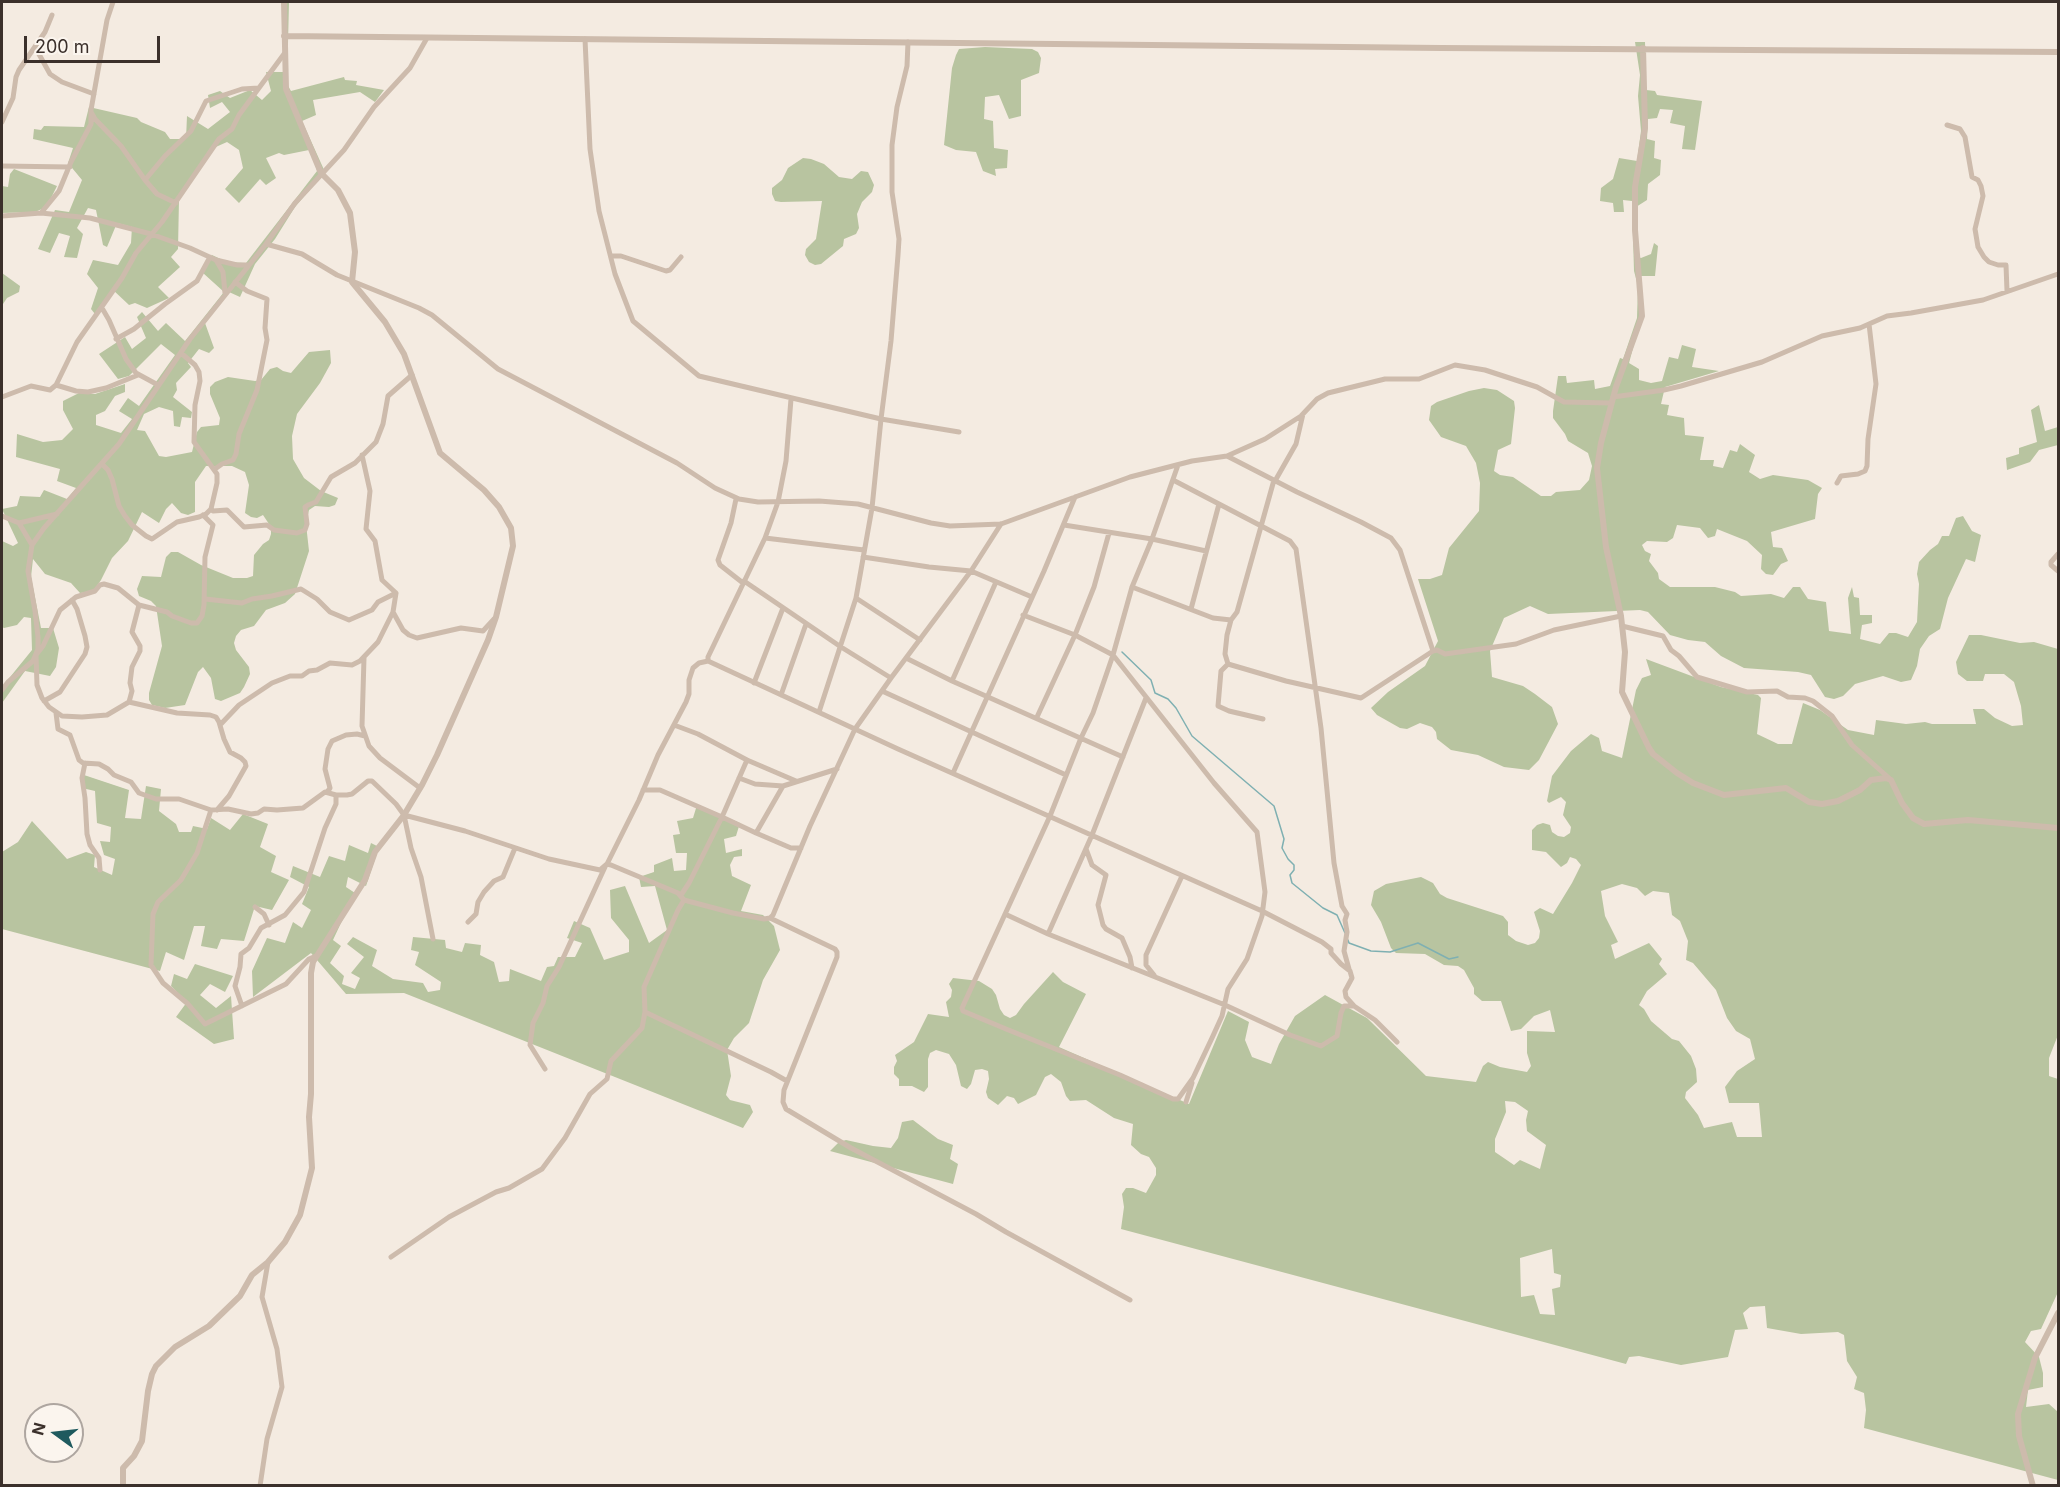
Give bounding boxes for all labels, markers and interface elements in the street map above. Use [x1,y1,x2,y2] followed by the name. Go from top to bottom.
[27,24,164,62] scale bar
[35,36,90,57] text: 200 m
[24,1403,84,1463] north arrow
[27,1420,50,1437] text: N

